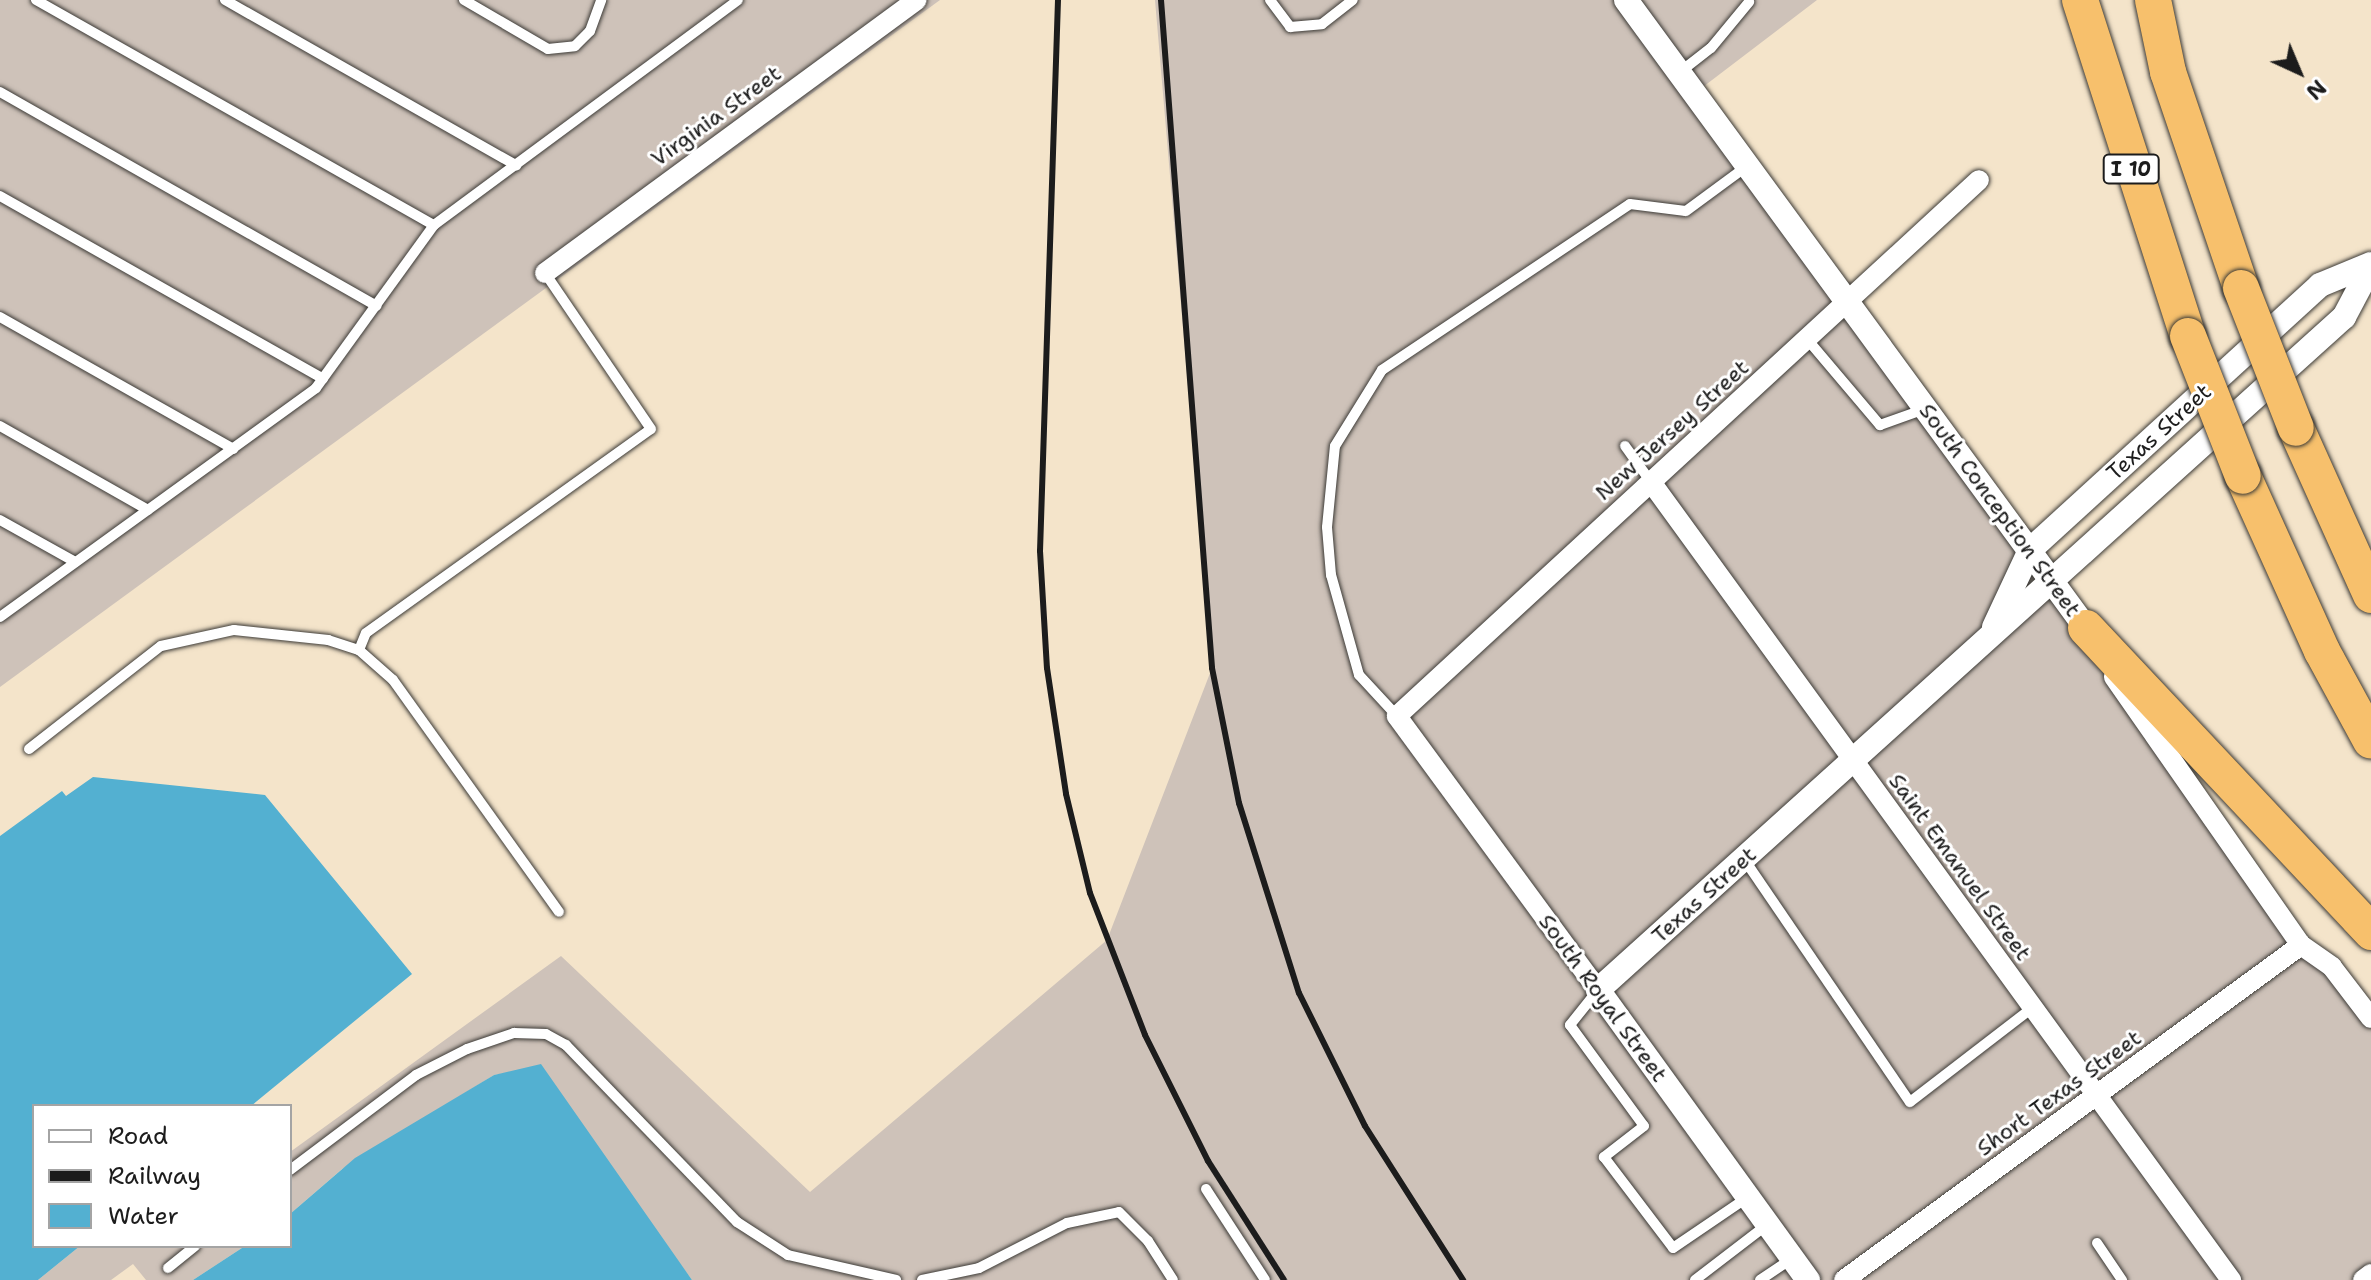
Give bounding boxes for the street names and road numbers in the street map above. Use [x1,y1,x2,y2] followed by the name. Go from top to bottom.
[646,60,786,172] street label: Virginia Street
[2101,153,2161,185] road number: I 10
[1590,354,1754,506] street label: New Jersey Street
[2101,378,2217,486] street label: Texas Street
[1914,398,2086,622] street label: South Conception Street
[1883,768,2037,966] street label: Saint Emanuel Street
[1646,841,1762,949] street label: Texas Street
[1533,909,1673,1087] street label: South Royal Street
[1972,1024,2146,1162] street label: Short Texas Street

